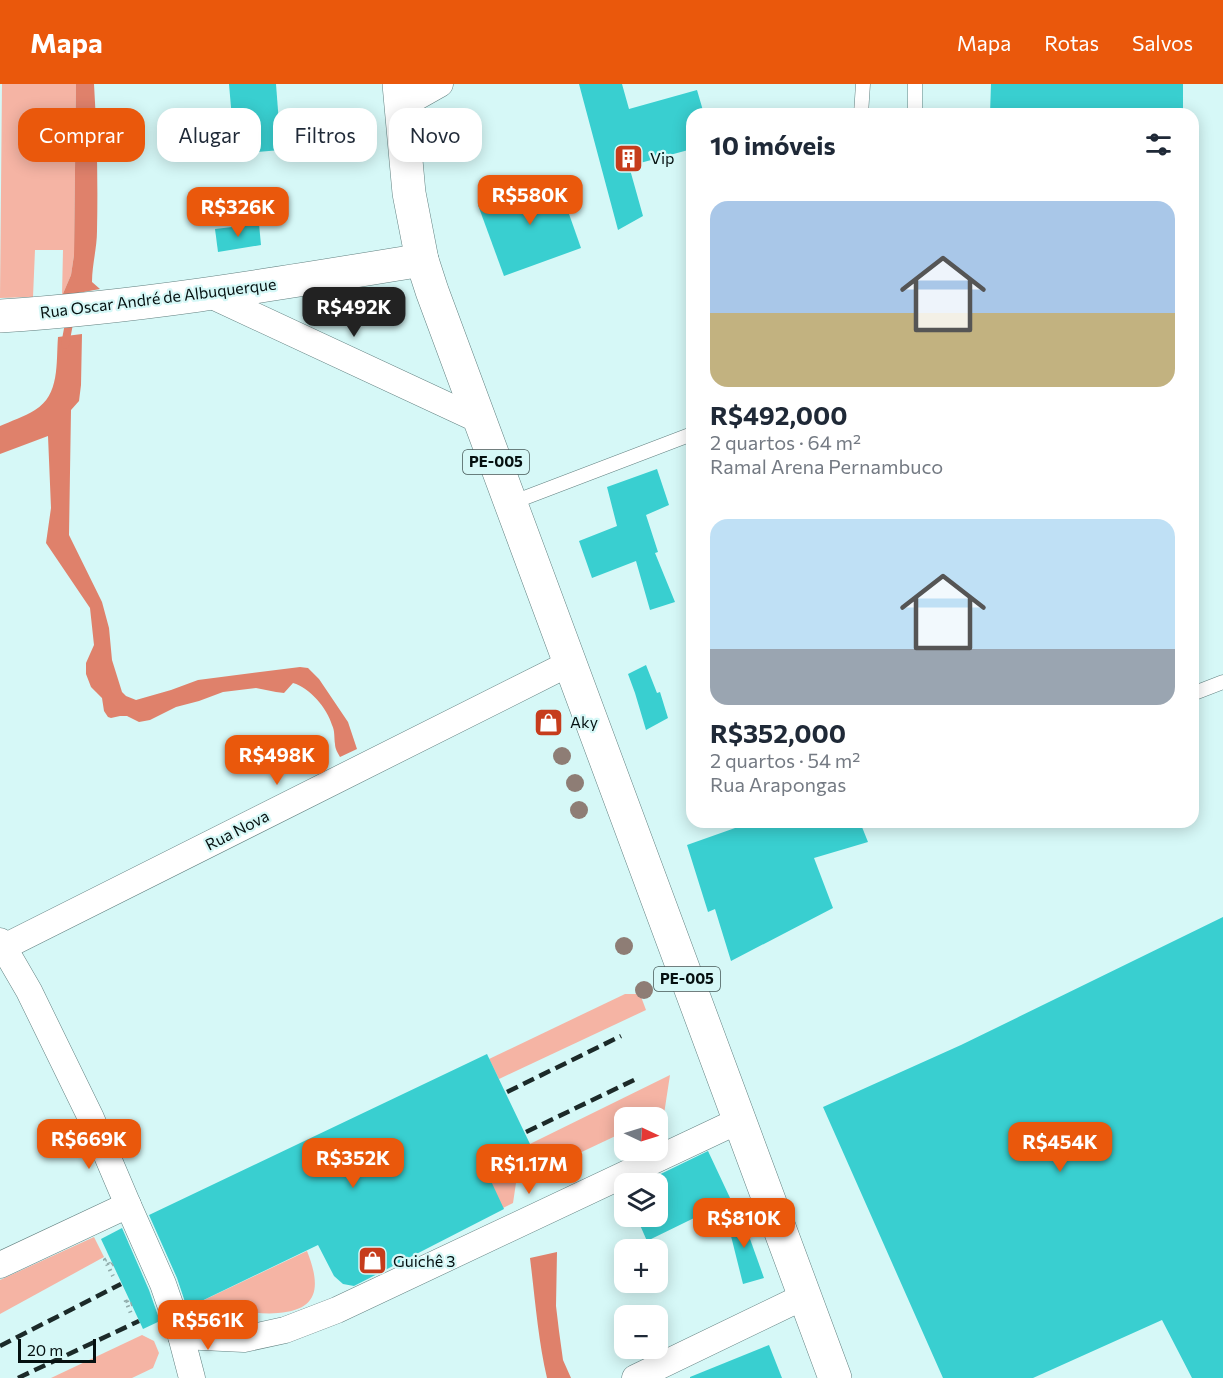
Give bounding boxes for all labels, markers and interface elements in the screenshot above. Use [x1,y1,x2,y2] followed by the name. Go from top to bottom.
[30,25,103,59] text: Mapa
[957,30,1011,55] text: Mapa
[1044,30,1099,55] text: Rotas
[1132,30,1193,55] text: Salvos
[18,108,145,162] chip: Comprar
[157,108,261,162] chip: Alugar
[273,108,377,162] chip: Filtros
[389,108,482,162] chip: Novo
[1142,128,1175,161] icon: filters
[710,129,836,160] text: 10 imóveis
[613,142,645,174] building icon: Vip
[650,148,675,167] place label: Vip
[481,175,579,226] pin: R$580K
[492,182,568,206] text: R$580K
[189,187,287,238] pin: R$326K
[201,194,275,218] text: R$326K
[889,240,997,348] icon: home
[39,274,277,321] street label: Rua Oscar André de Albuquerque
[305,287,403,338] pin: R$492K
[316,294,392,318] text: R$492K
[710,399,848,430] text: R$492,000
[710,430,861,454] text: 2 quartos · 64 m²
[463,450,529,474] road number: PE-005
[710,454,943,478] text: Ramal Arena Pernambuco
[889,558,997,666] icon: home
[533,706,565,738] shop icon: Aky
[570,712,598,731] place label: Aky
[710,717,846,748] text: R$352,000
[228,735,326,786] pin: R$498K
[239,742,315,766] text: R$498K
[710,748,860,772] text: 2 quartos · 54 m²
[710,772,846,796] text: Rua Arapongas
[202,805,272,854] street label: Rua Nova
[654,967,720,991] road number: PE-005
[614,1107,668,1161] north arrow
[614,1107,668,1359] map controls
[40,1119,138,1170] pin: R$669K
[1011,1122,1109,1173] pin: R$454K
[51,1126,127,1150] text: R$669K
[1022,1129,1098,1153] text: R$454K
[304,1138,402,1189] pin: R$352K
[474,1144,584,1195] pin: R$1.17M
[316,1145,390,1169] text: R$352K
[490,1151,568,1175] text: R$1.17M
[614,1173,668,1227] button: layers
[695,1198,793,1249] pin: R$810K
[707,1205,781,1229] text: R$810K
[614,1239,668,1293] button: +
[356,1245,388,1277] shop icon: Guichê 3
[393,1251,456,1270] place label: Guichê 3
[159,1300,257,1351] pin: R$561K
[614,1305,668,1359] button: −
[172,1307,244,1331] text: R$561K
[18,1336,96,1364] scale bar
[27,1340,63,1359] text: 20 m

